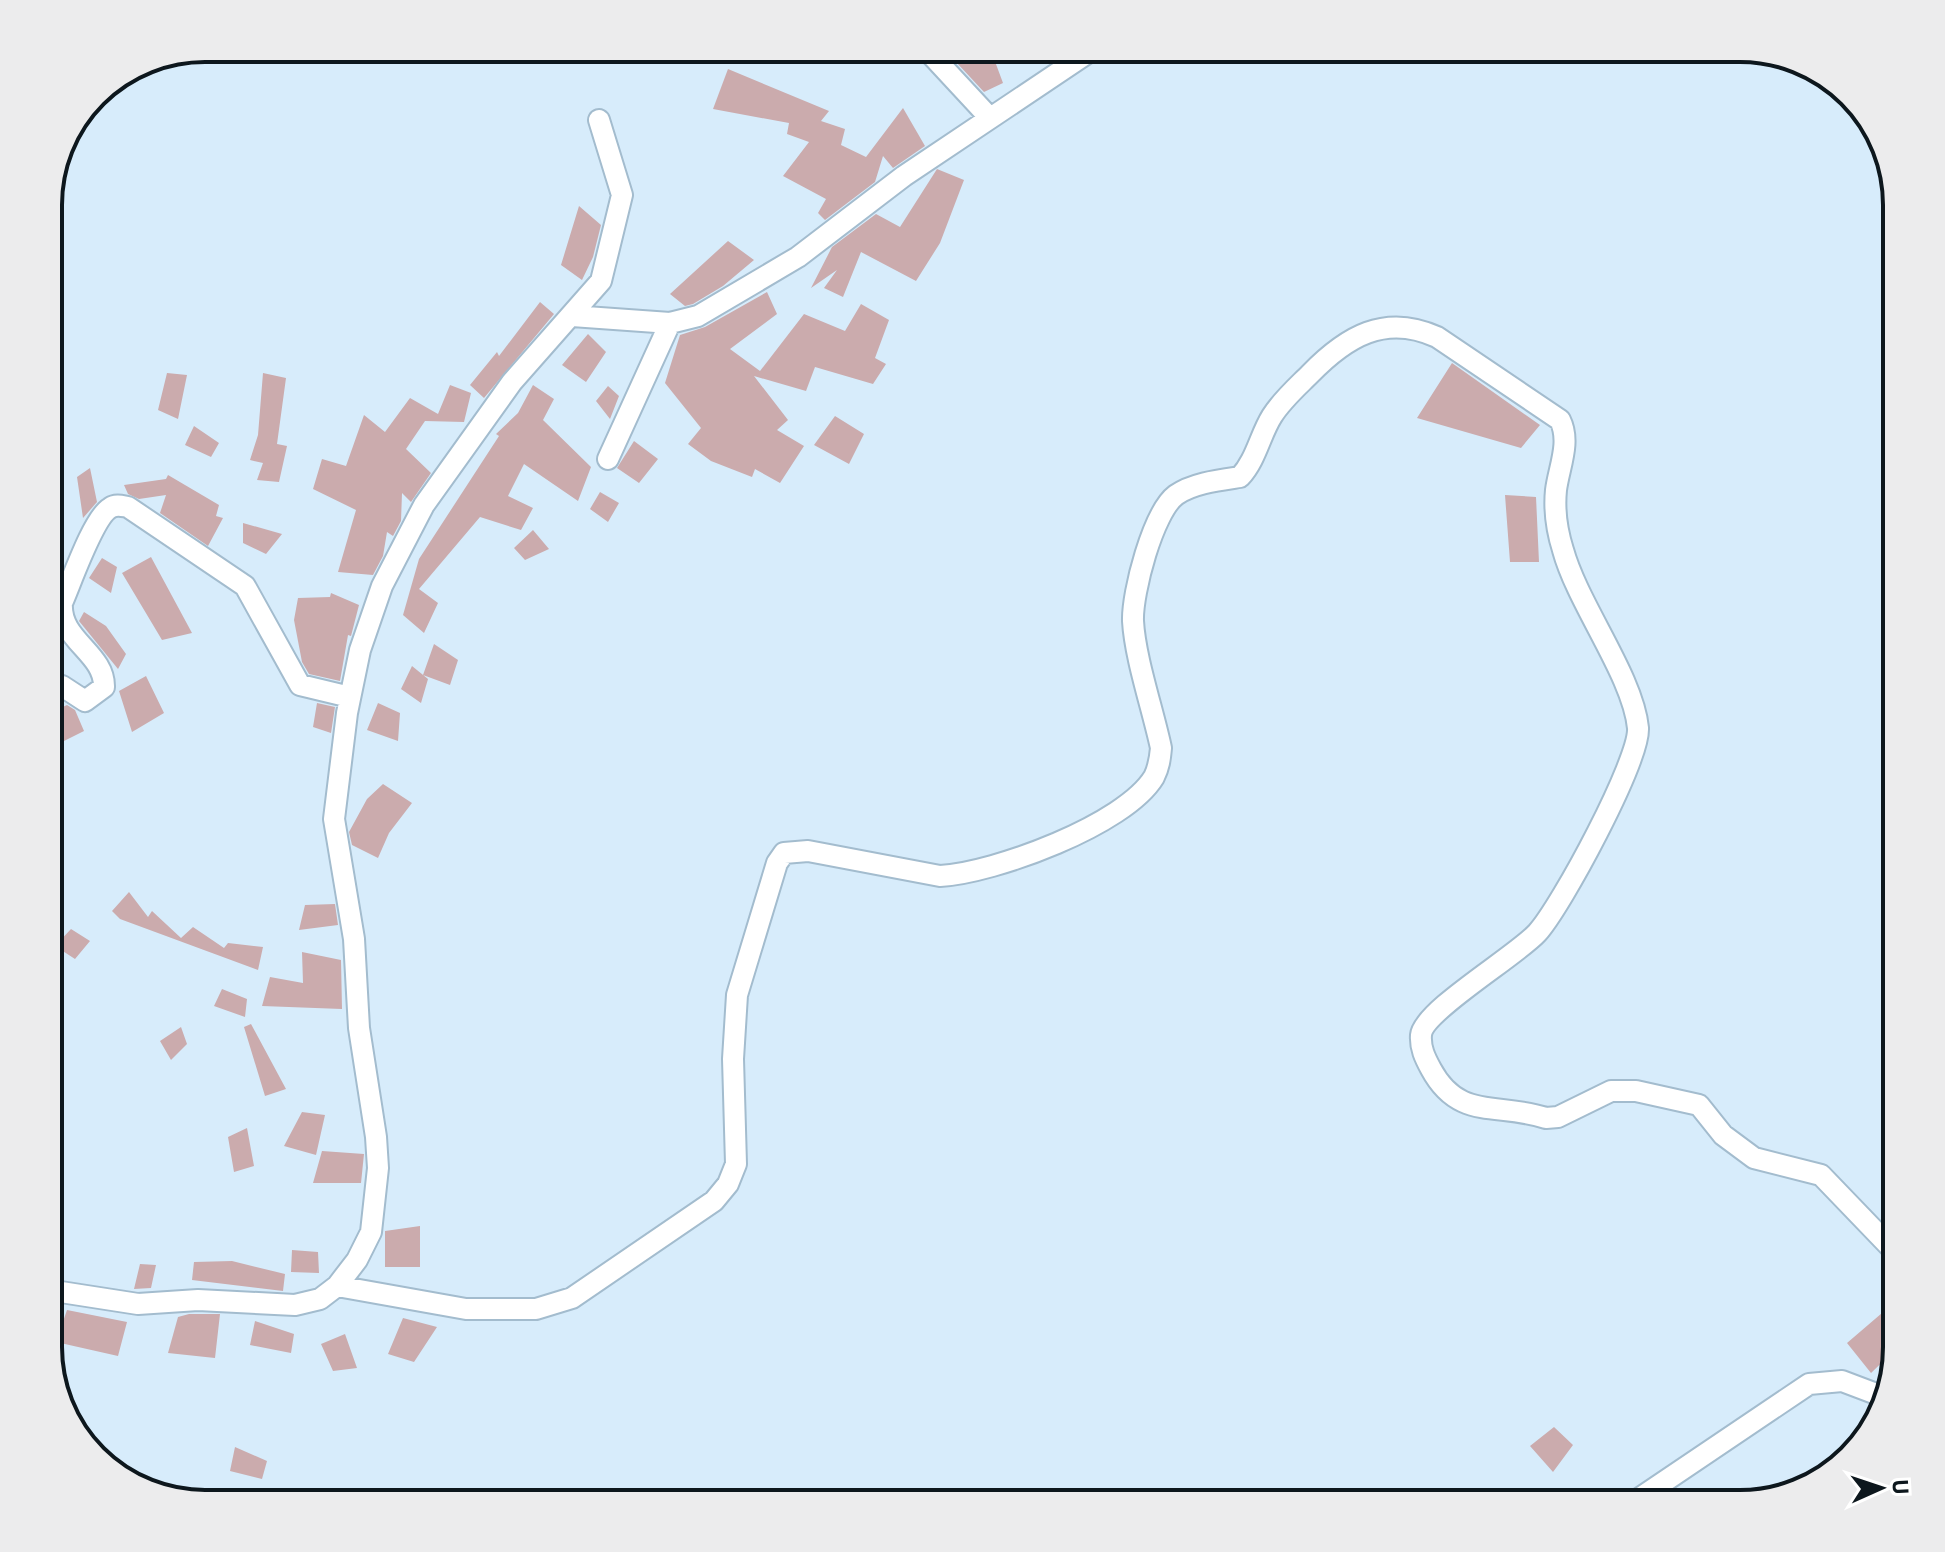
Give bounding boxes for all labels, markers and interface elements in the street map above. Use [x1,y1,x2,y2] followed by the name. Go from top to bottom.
[1841,1448,1921,1528] north arrow
[1887,1479,1916,1495] text: U

